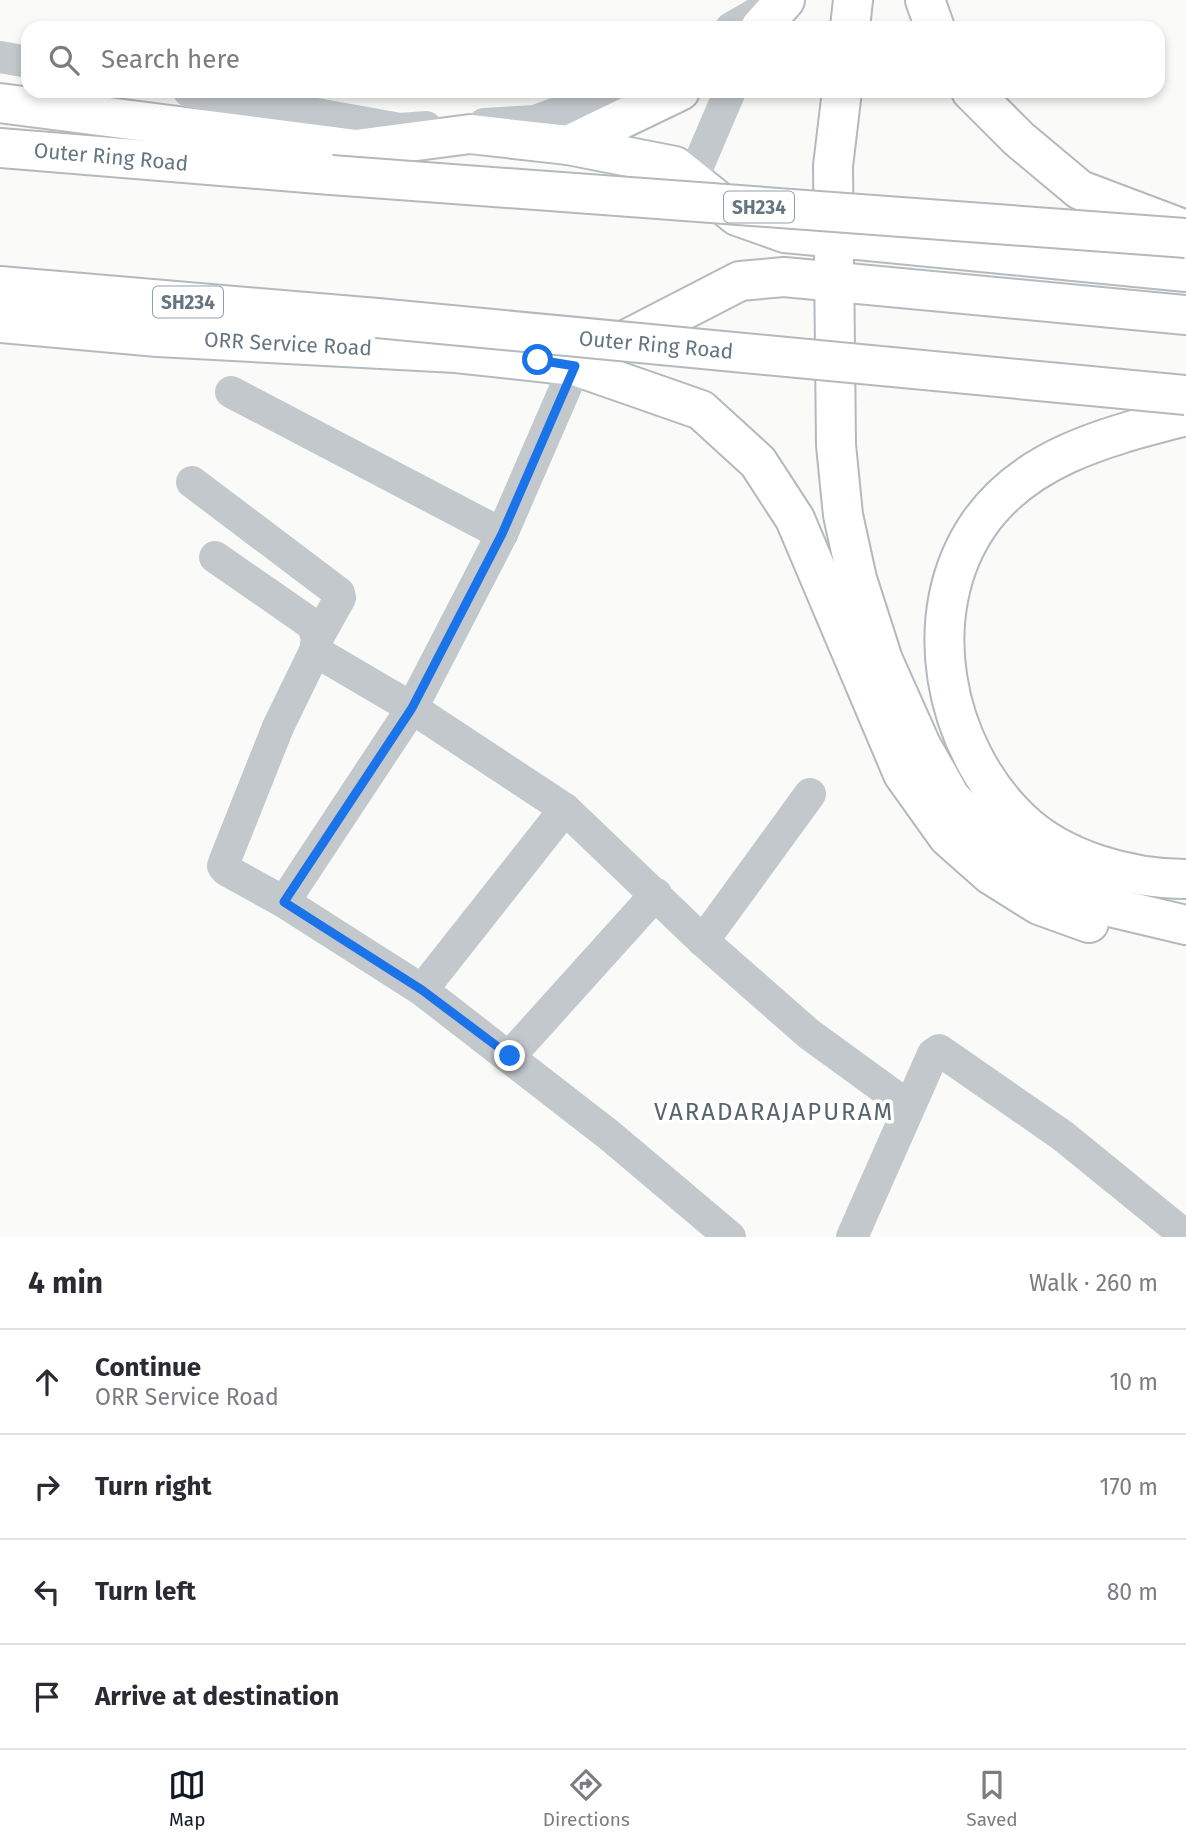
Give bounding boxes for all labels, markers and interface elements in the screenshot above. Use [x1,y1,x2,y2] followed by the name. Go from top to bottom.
[21,21,1165,98] search box
[45,41,83,79] icon: search
[101,44,240,75] text: Search here
[33,137,189,177] street label: Outer Ring Road
[724,192,794,223] road number: SH234
[153,286,223,318] road number: SH234
[578,325,734,365] street label: Outer Ring Road
[204,327,372,361] street label: ORR Service Road
[522,344,553,375] route start
[494,1040,525,1071] route end
[654,1098,894,1126] district label: VARADARAJAPURAM
[28,1265,103,1301] text: 4 min
[1029,1269,1158,1297] text: Walk · 260 m
[95,1352,201,1383] text: Continue
[28,1363,66,1401] icon: ahead
[1109,1368,1158,1396] text: 10 m
[95,1383,279,1411] text: ORR Service Road
[28,1468,66,1506] icon: right
[95,1471,212,1502] text: Turn right
[1099,1473,1158,1501] text: 170 m
[28,1573,66,1611] icon: left
[95,1576,196,1607] text: Turn left
[1107,1578,1158,1606] text: 80 m
[28,1678,66,1716] icon: arrive
[95,1681,339,1712] text: Arrive at destination
[168,1766,206,1831] tab: Map
[543,1766,630,1831] tab: Directions
[966,1766,1018,1831] tab: Saved

